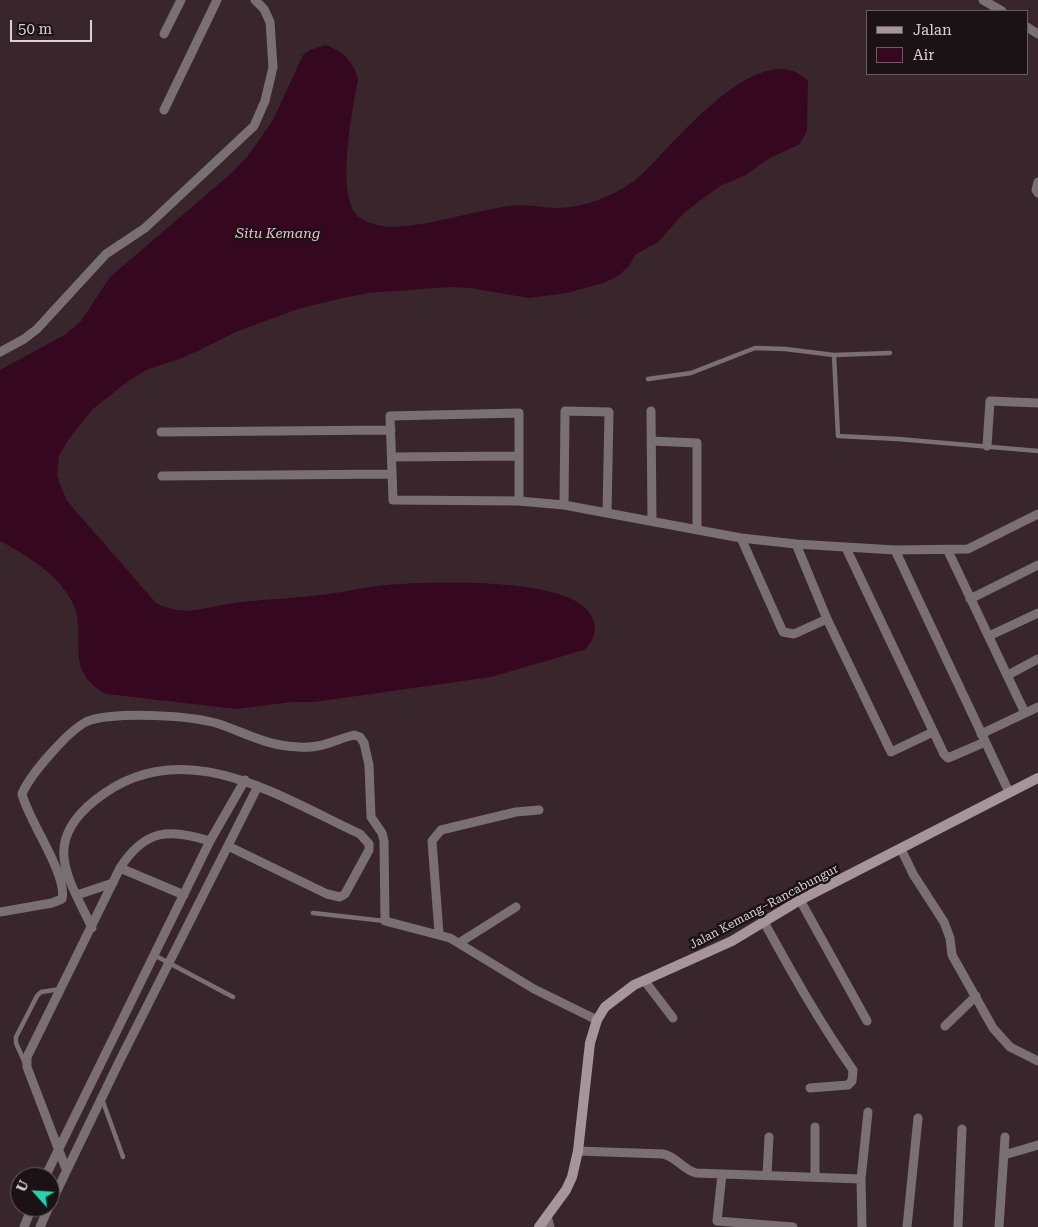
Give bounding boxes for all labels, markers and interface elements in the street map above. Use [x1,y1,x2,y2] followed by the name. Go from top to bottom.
[12,10,95,42] scale bar
[866,10,1028,75] legend
[18,20,52,38] text: 50 m
[913,21,952,39] text: Jalan
[913,46,934,64] text: Air
[236,226,320,242] water label: Situ Kemang
[687,862,841,952] street label: Jalan Kemang–Rancabungur
[10,1167,60,1217] north arrow
[13,1178,32,1194] text: U

